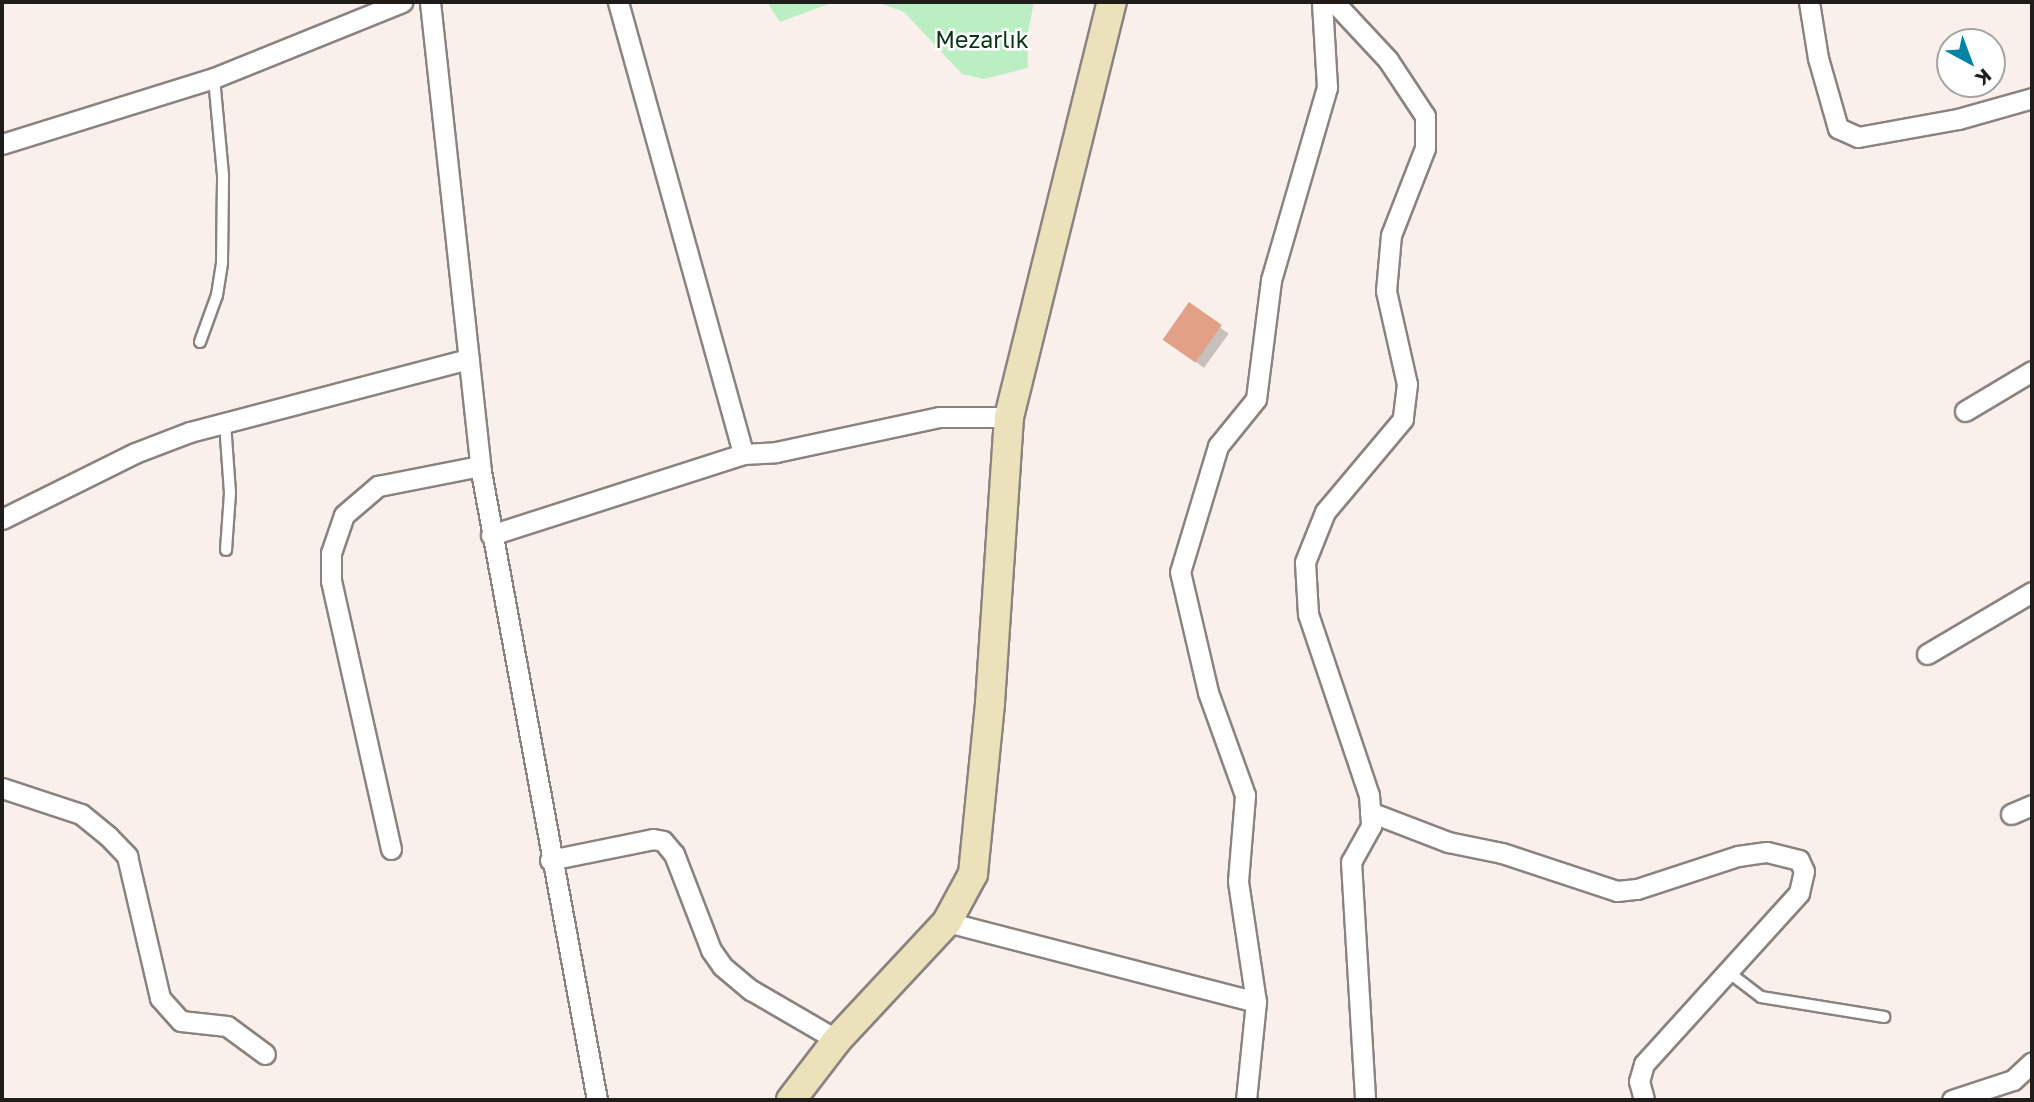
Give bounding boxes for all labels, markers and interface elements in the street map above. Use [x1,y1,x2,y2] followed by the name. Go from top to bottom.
[935,25,1029,53] park label: Mezarlık
[1936,28,2006,98] north arrow
[1971,65,1997,91] text: K

